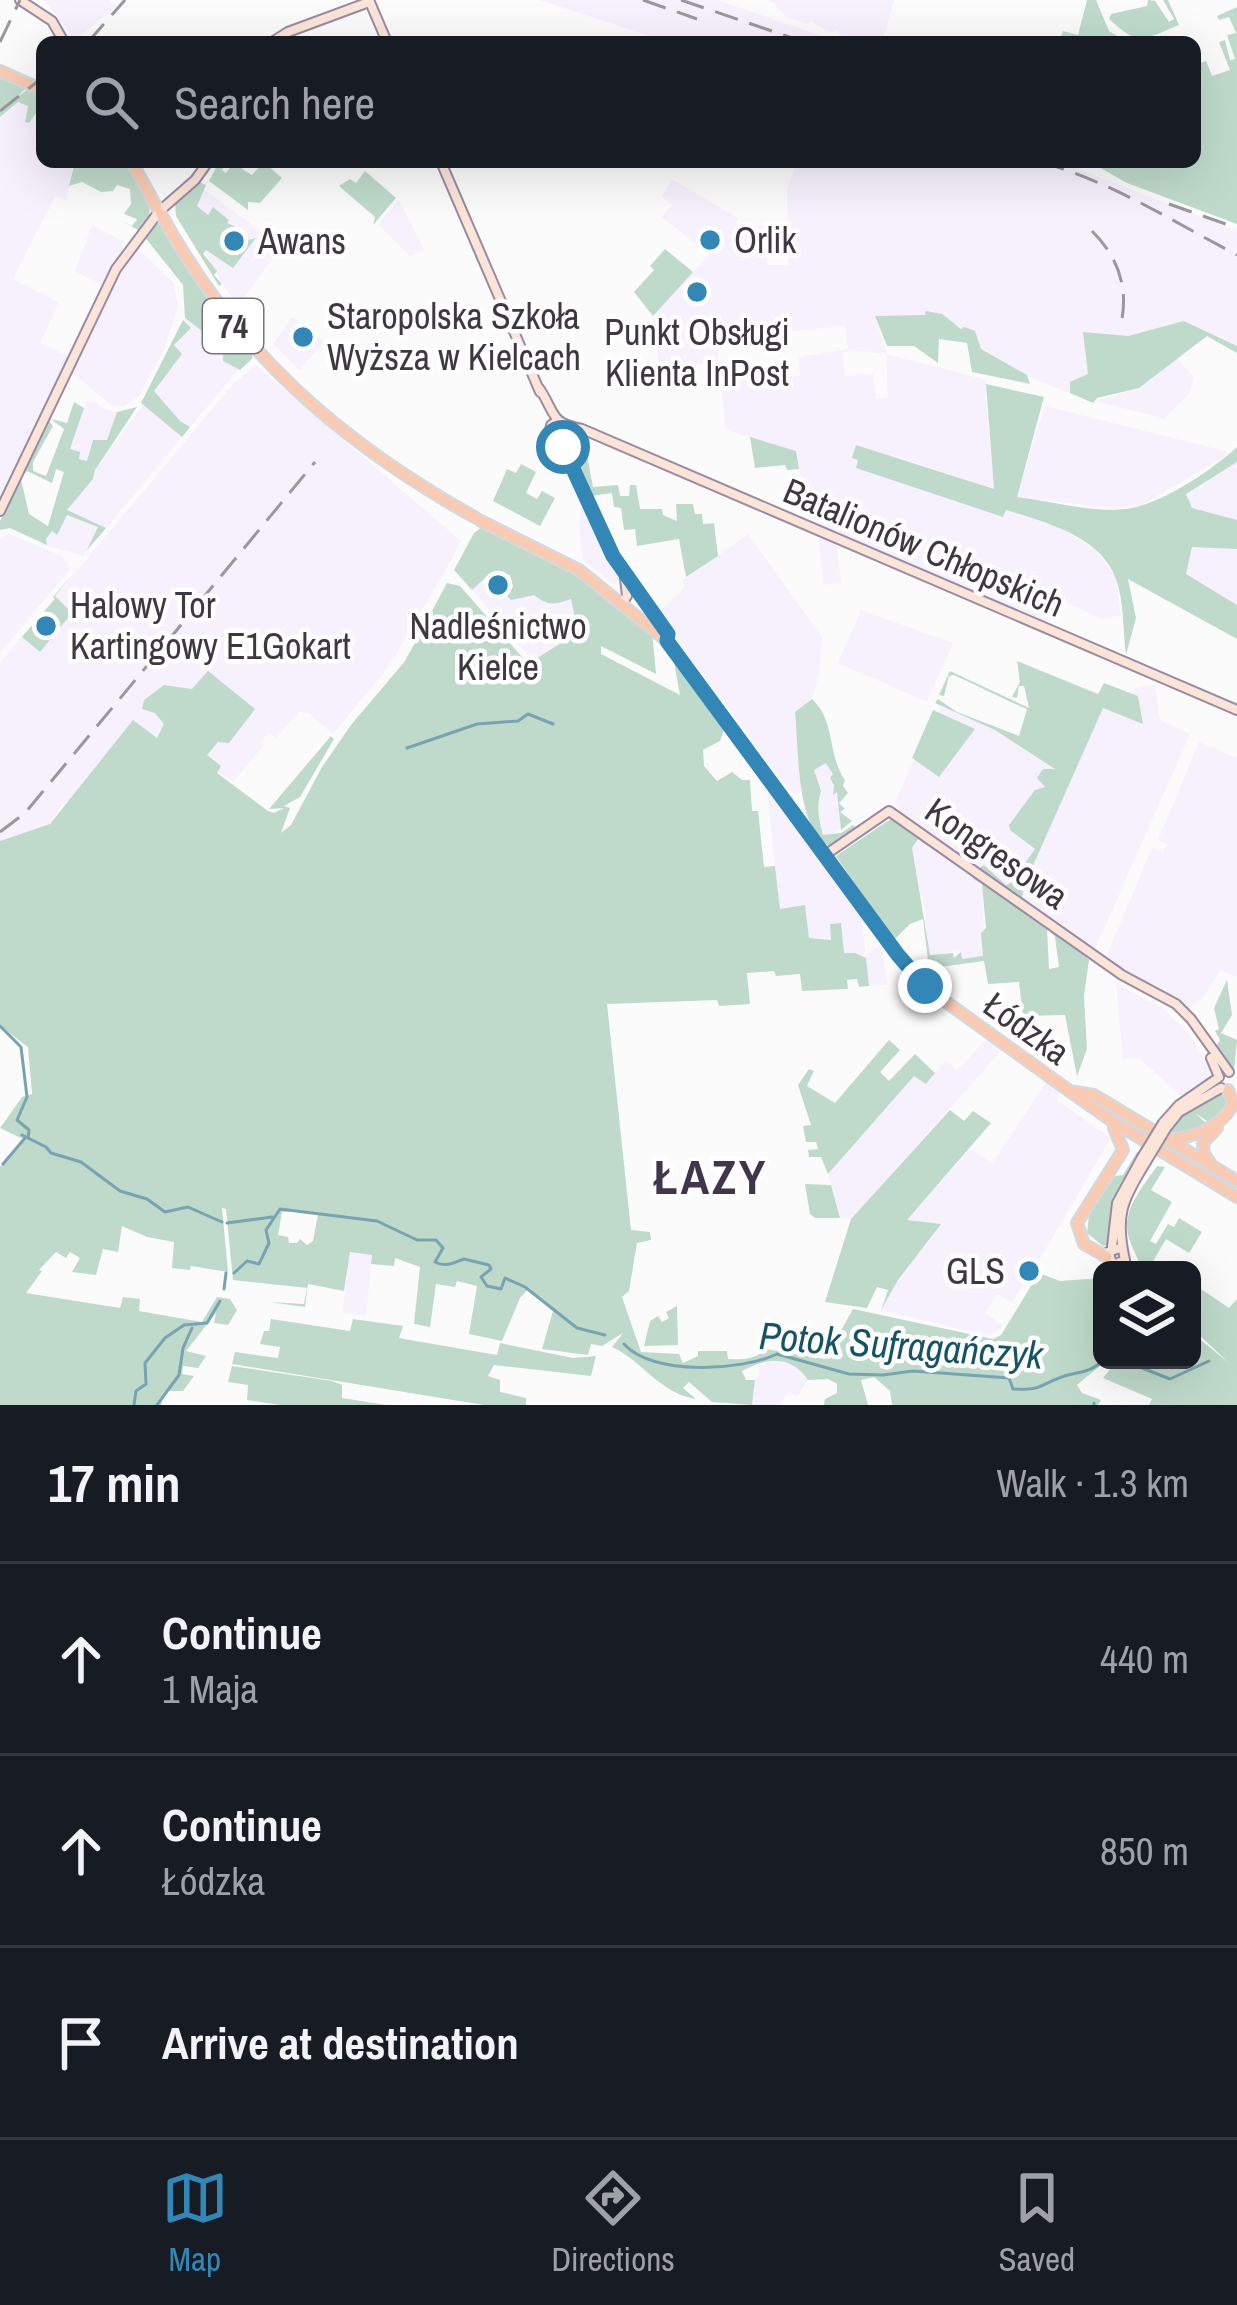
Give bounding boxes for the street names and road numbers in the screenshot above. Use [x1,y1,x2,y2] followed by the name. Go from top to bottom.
[203,299,263,353] road number: 74
[776,466,1072,628] street label: Batalionów Chłopskich
[916,786,1078,920] street label: Kongresowa
[974,981,1080,1075] street label: Łódzka

